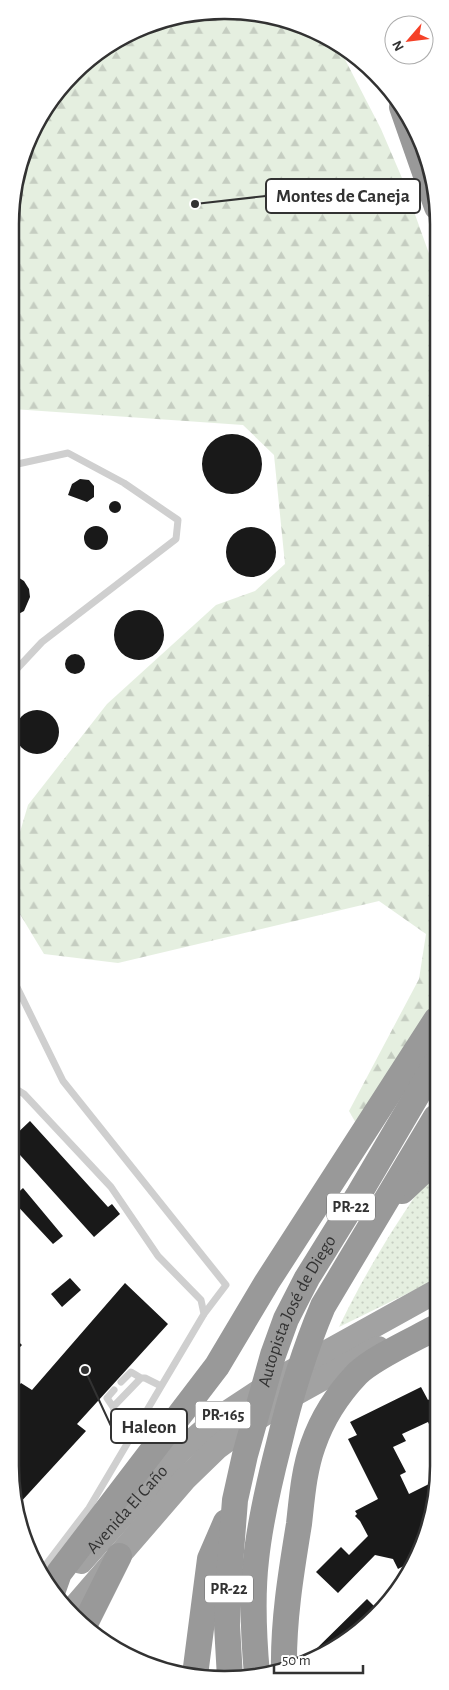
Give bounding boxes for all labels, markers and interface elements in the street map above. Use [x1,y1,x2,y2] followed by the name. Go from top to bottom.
[384,15,434,65] north arrow
[390,38,407,53] text: N
[266,179,420,213] callout: Montes de Caneja
[276,187,410,206] text: Montes de Caneja
[327,1194,375,1220] road number: PR-22
[255,1232,340,1389] street label: Autopista José de Diego
[196,1402,250,1428] road number: PR-165
[111,1409,187,1443] callout: Haleon
[121,1418,177,1437] text: Haleon
[84,1462,172,1557] street label: Avenida El Caño
[205,1576,253,1602] road number: PR-22
[274,1642,363,1674] scale bar
[282,1653,311,1668] text: 50 m

